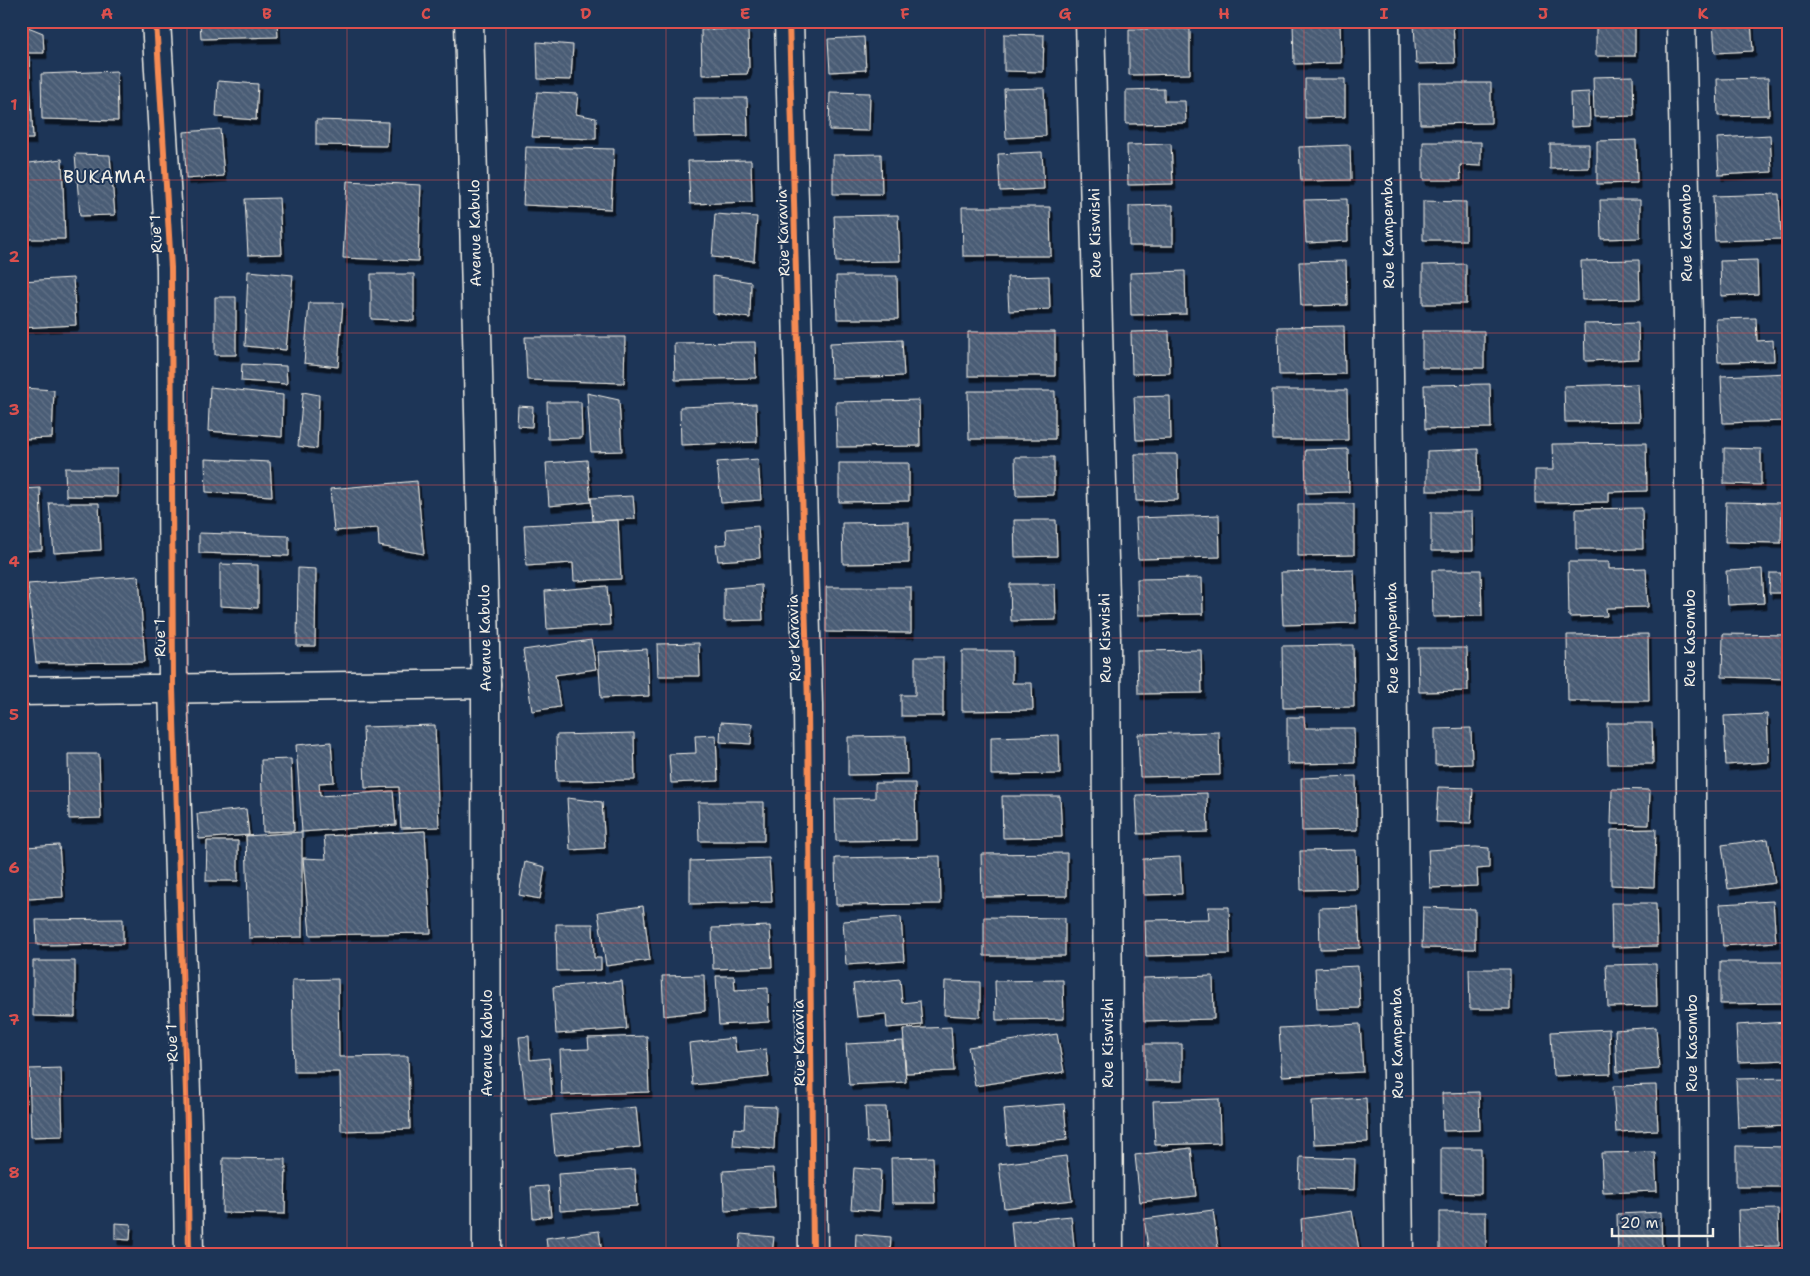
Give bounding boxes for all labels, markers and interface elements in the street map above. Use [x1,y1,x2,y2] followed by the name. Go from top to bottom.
[101,3,113,24] text: A
[262,3,272,24] text: B
[421,3,431,24] text: C
[580,3,592,24] text: D
[740,3,750,24] text: E
[900,3,910,24] text: F
[1059,3,1072,24] text: G
[1218,3,1230,24] text: H
[1380,3,1389,24] text: I
[1538,3,1548,24] text: J
[1698,3,1709,24] text: K
[10,94,18,115] text: 1
[63,165,147,189] district label: BUKAMA
[1377,176,1399,289] street label: Rue Kampemba
[464,179,486,287] street label: Avenue Kabulo
[1675,184,1697,282] street label: Rue Kasombo
[1084,188,1106,278] street label: Rue Kiswishi
[771,189,795,277] street label: Rue Karavia
[145,214,167,254] street label: Rue 1
[8,246,20,267] text: 2
[8,399,20,420] text: 3
[8,551,20,572] text: 4
[1381,581,1403,694] street label: Rue Kampemba
[474,584,496,692] street label: Avenue Kabulo
[1680,589,1700,687] street label: Rue Kasombo
[1094,593,1116,683] street label: Rue Kiswishi
[782,594,806,682] street label: Rue Karavia
[150,619,170,657] street label: Rue 1
[9,704,19,725] text: 5
[8,857,20,878] text: 6
[1386,986,1408,1099] street label: Rue Kampemba
[477,989,497,1097] street label: Avenue Kabulo
[1682,994,1702,1092] street label: Rue Kasombo
[1098,998,1118,1088] street label: Rue Kiswishi
[788,999,810,1087] street label: Rue Karavia
[8,1009,20,1030] text: 7
[161,1023,183,1063] street label: Rue 1
[8,1162,20,1183] text: 8
[1612,1206,1714,1238] scale bar
[1620,1213,1659,1233] text: 20 m

